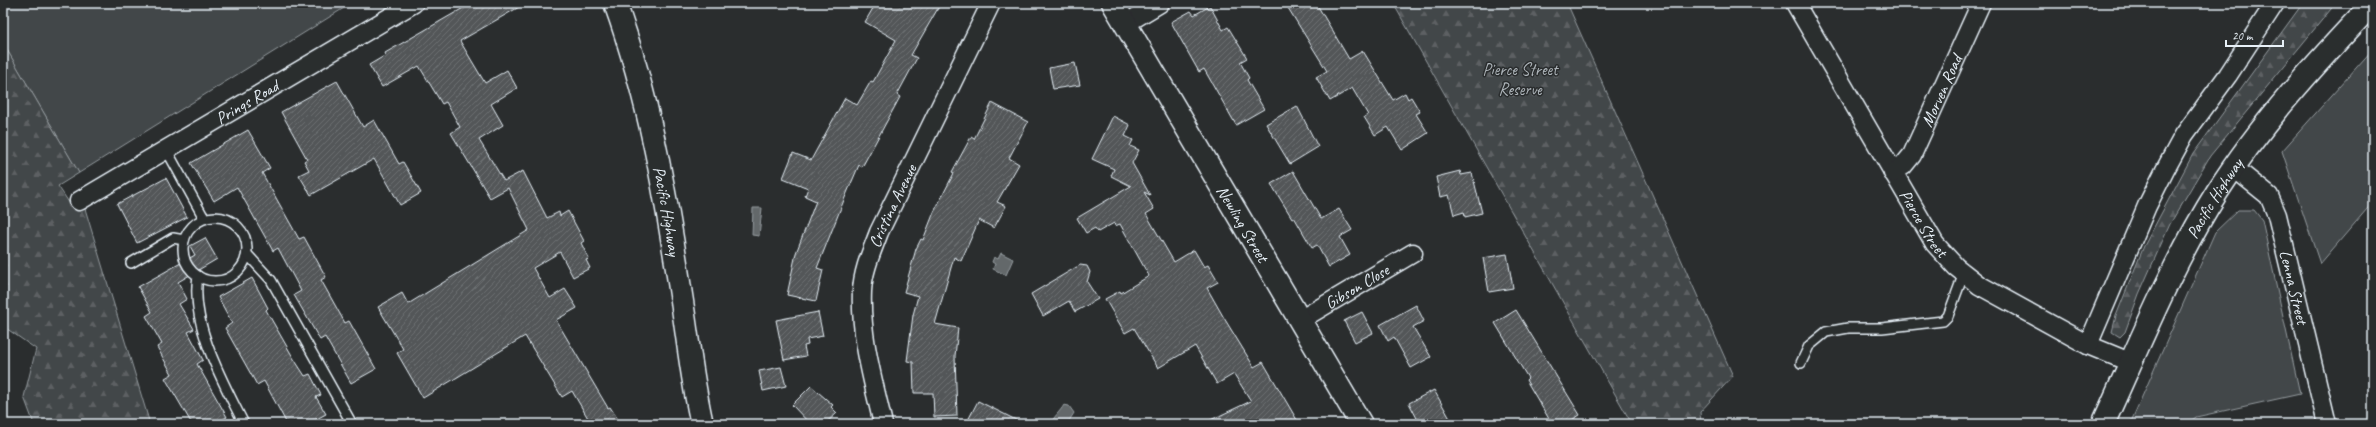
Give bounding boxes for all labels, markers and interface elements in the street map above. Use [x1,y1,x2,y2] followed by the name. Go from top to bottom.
[2226,22,2283,48] scale bar
[2232,28,2254,44] text: 20 m
[1916,49,1967,130] street label: Morven Road
[1482,59,1560,100] park label: Pierce Street Reserve
[212,73,285,129] street label: Prings Road
[2182,153,2248,242] street label: Pacific Highway
[864,159,922,250] street label: Cristina Avenue
[649,165,685,259] street label: Pacific Highway
[1212,181,1275,268] street label: Newling Street
[1895,186,1954,263] street label: Pierce Street
[2275,248,2314,329] street label: Lenna Street
[1321,258,1394,313] street label: Gibson Close

